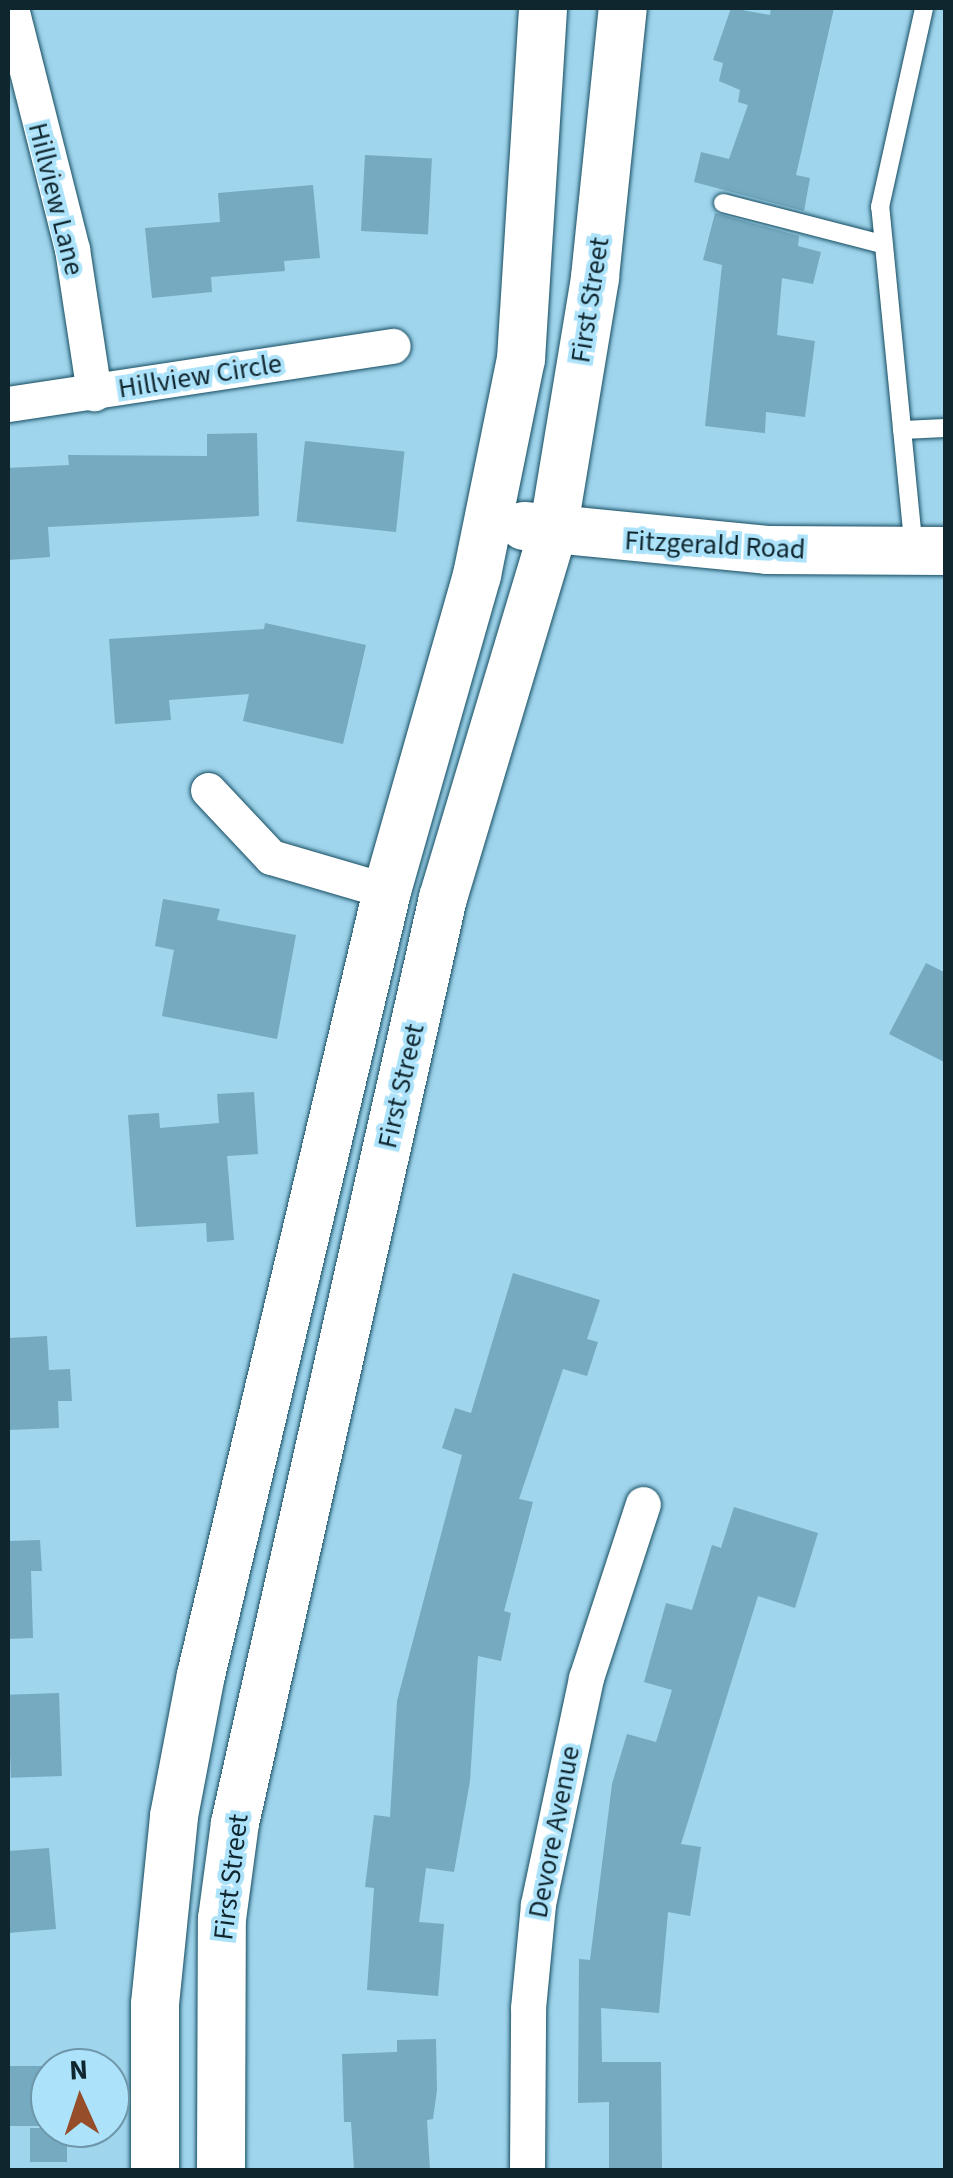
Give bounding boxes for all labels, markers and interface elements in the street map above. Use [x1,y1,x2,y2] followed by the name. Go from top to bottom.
[21,119,91,279] street label: Hillview Lane
[563,235,617,365] street label: First Street
[116,346,284,406] street label: Hillview Circle
[624,523,806,567] street label: Fitzgerald Road
[370,1020,432,1152] street label: First Street
[521,1743,587,1921] street label: Devore Avenue
[207,1812,255,1942] street label: First Street
[30,2048,130,2148] north arrow
[68,2050,89,2090] text: N

